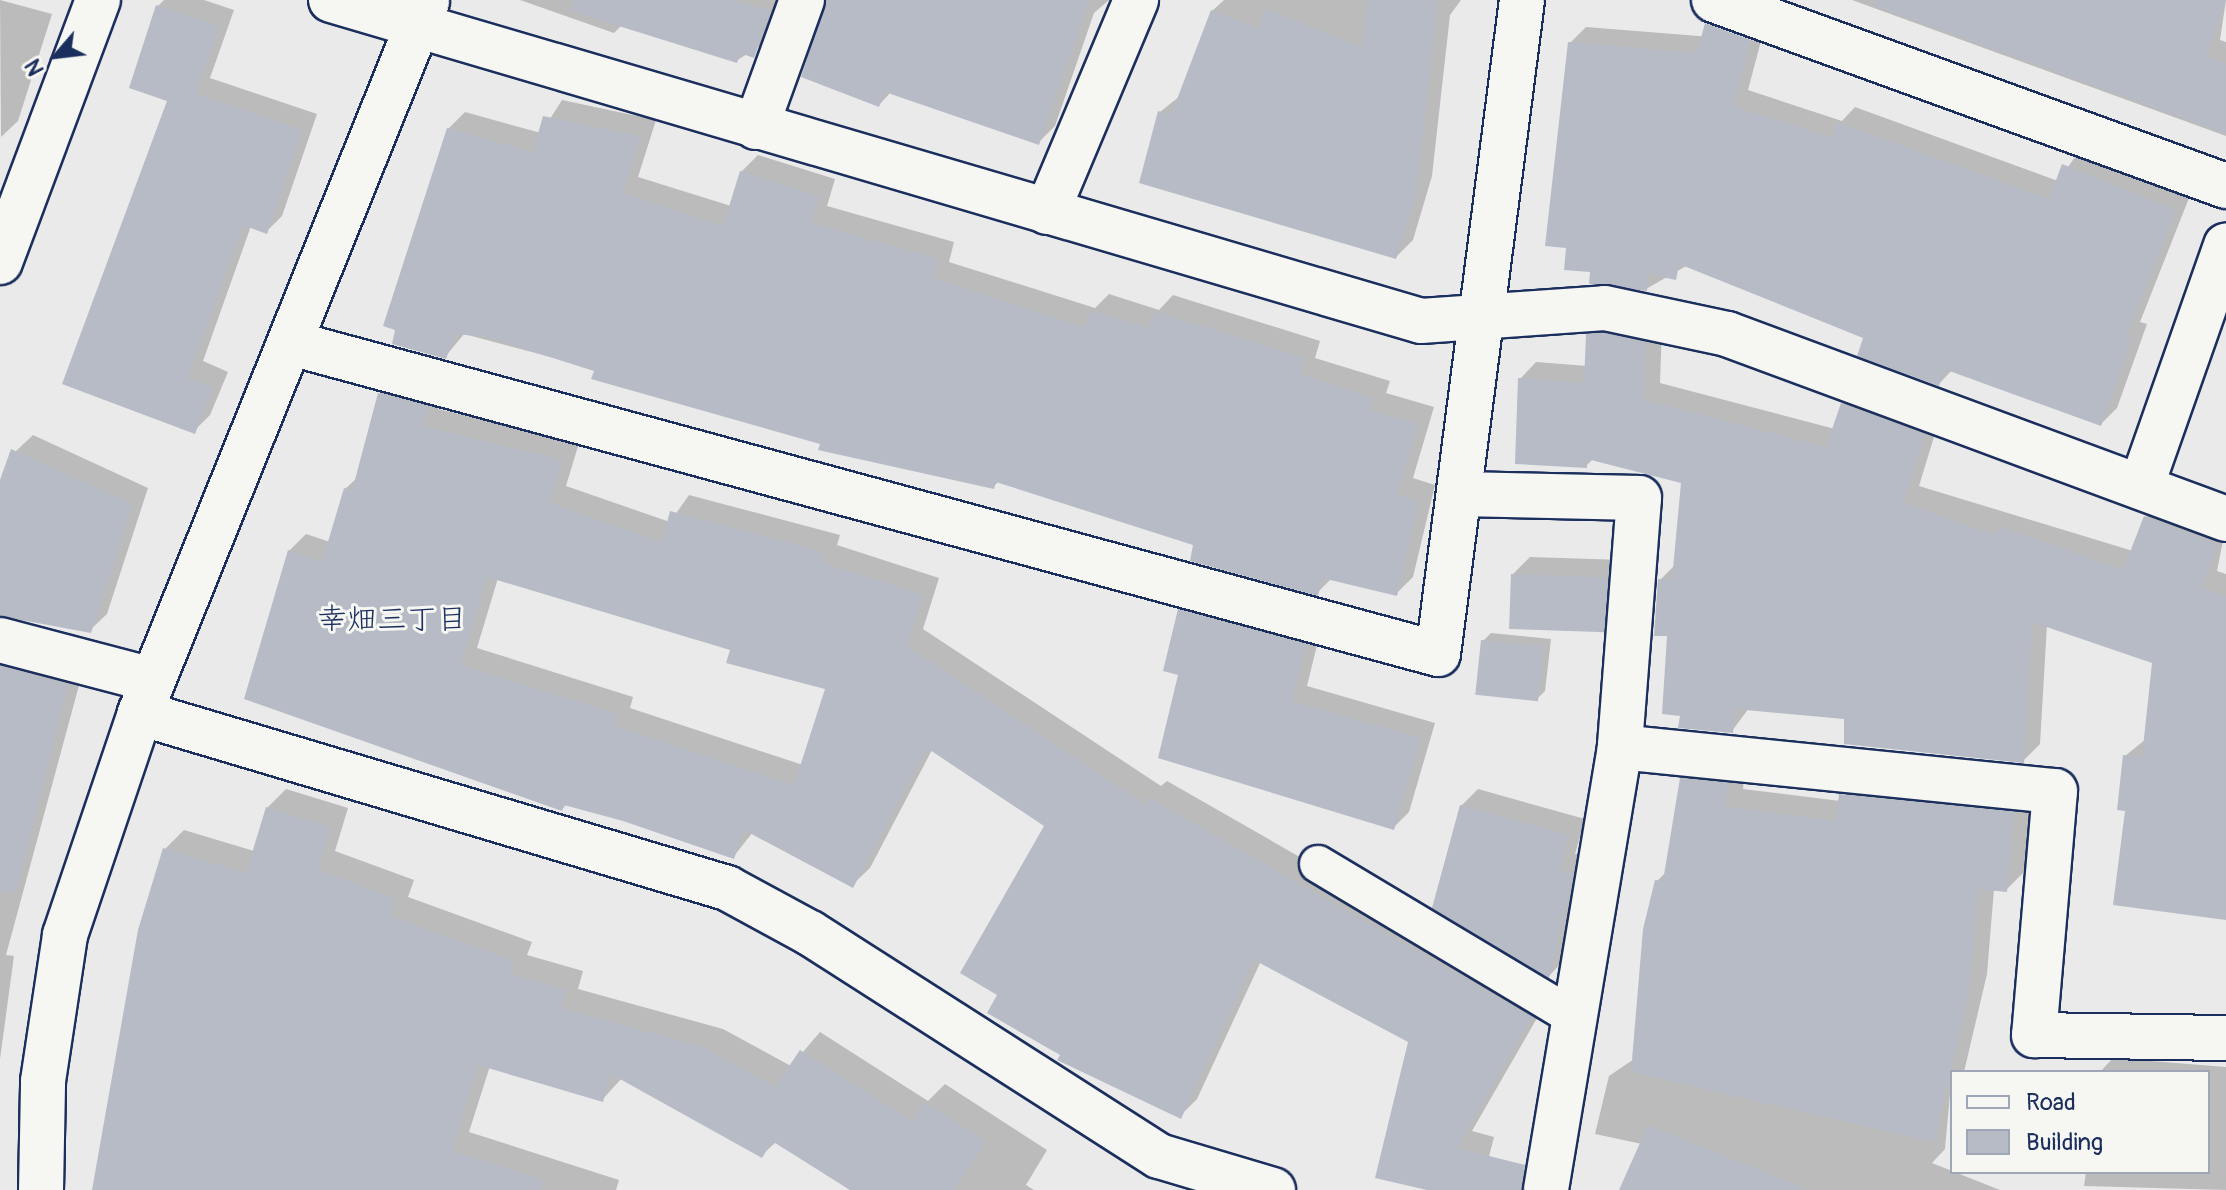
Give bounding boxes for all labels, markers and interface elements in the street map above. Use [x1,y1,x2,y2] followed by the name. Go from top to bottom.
[16,16,96,96] north arrow
[19,54,51,80] text: N
[317,602,467,638] district label: 幸畑三丁目
[1950,1070,2210,1174] legend
[2026,1088,2076,1117] text: Road
[2026,1128,2103,1157] text: Building

